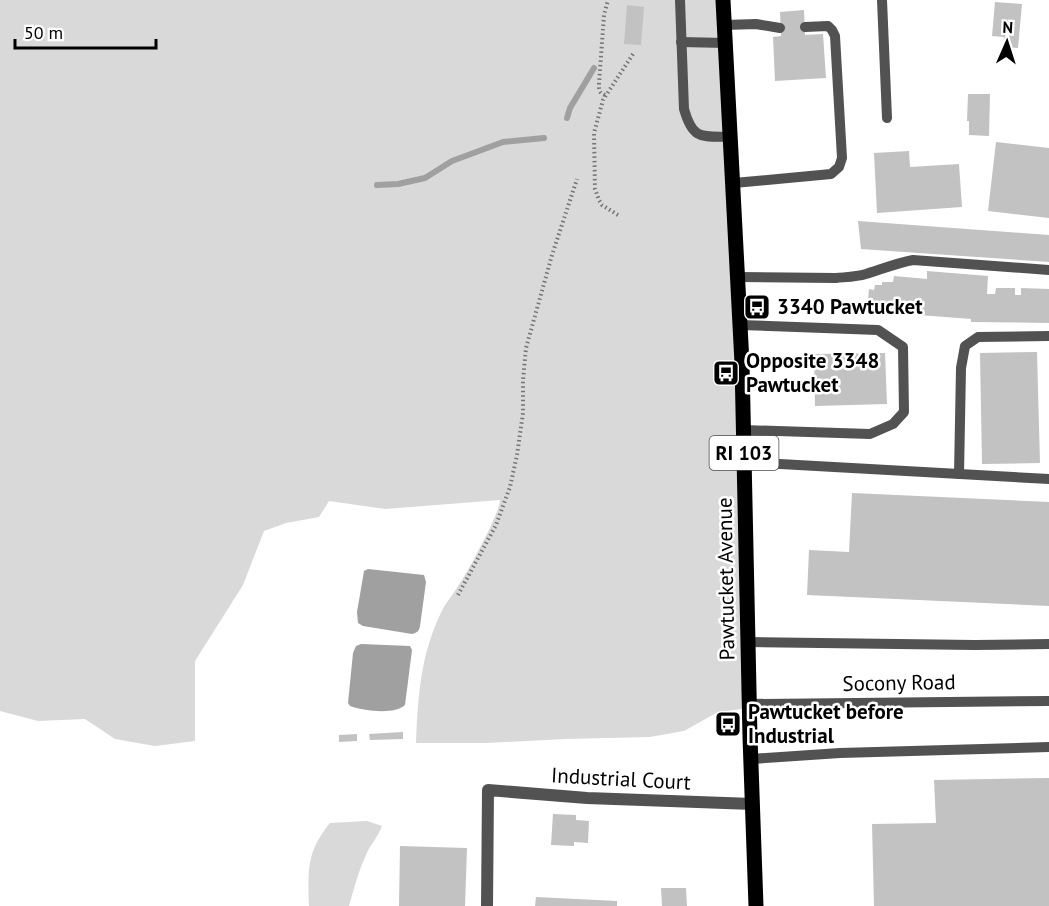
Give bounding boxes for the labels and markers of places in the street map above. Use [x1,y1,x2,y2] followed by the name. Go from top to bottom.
[742,292,772,322] bus stop icon: 3340 Pawtucket
[777,293,923,320] place label: 3340 Pawtucket
[746,347,879,398] place label: Opposite 3348 Pawtucket
[711,358,741,388] bus stop icon: Opposite 3348 Pawtucket
[748,698,904,749] place label: Pawtucket before Industrial
[713,709,743,739] bus stop icon: Pawtucket before Industrial

